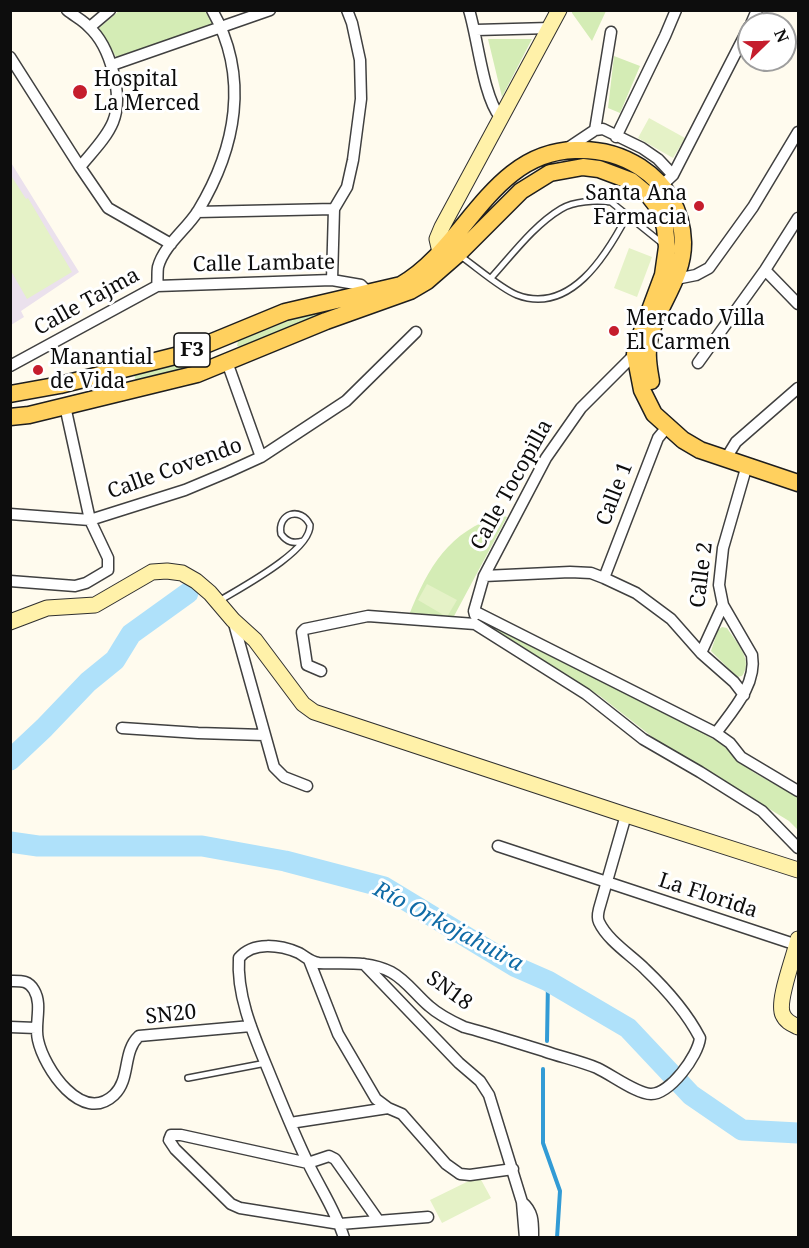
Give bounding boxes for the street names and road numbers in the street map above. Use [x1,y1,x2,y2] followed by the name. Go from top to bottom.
[193,250,335,278] street label: Calle Lambate
[30,263,144,341] street label: Calle Tajma
[174,333,210,367] road number: F3
[466,415,558,555] street label: Calle Tocopilla
[104,433,246,505] street label: Calle Covendo
[591,459,639,529] street label: Calle 1
[685,541,719,609] street label: Calle 2
[655,868,761,924] street label: La Florida
[421,966,477,1016] street label: SN18
[144,1000,198,1030] street label: SN20

